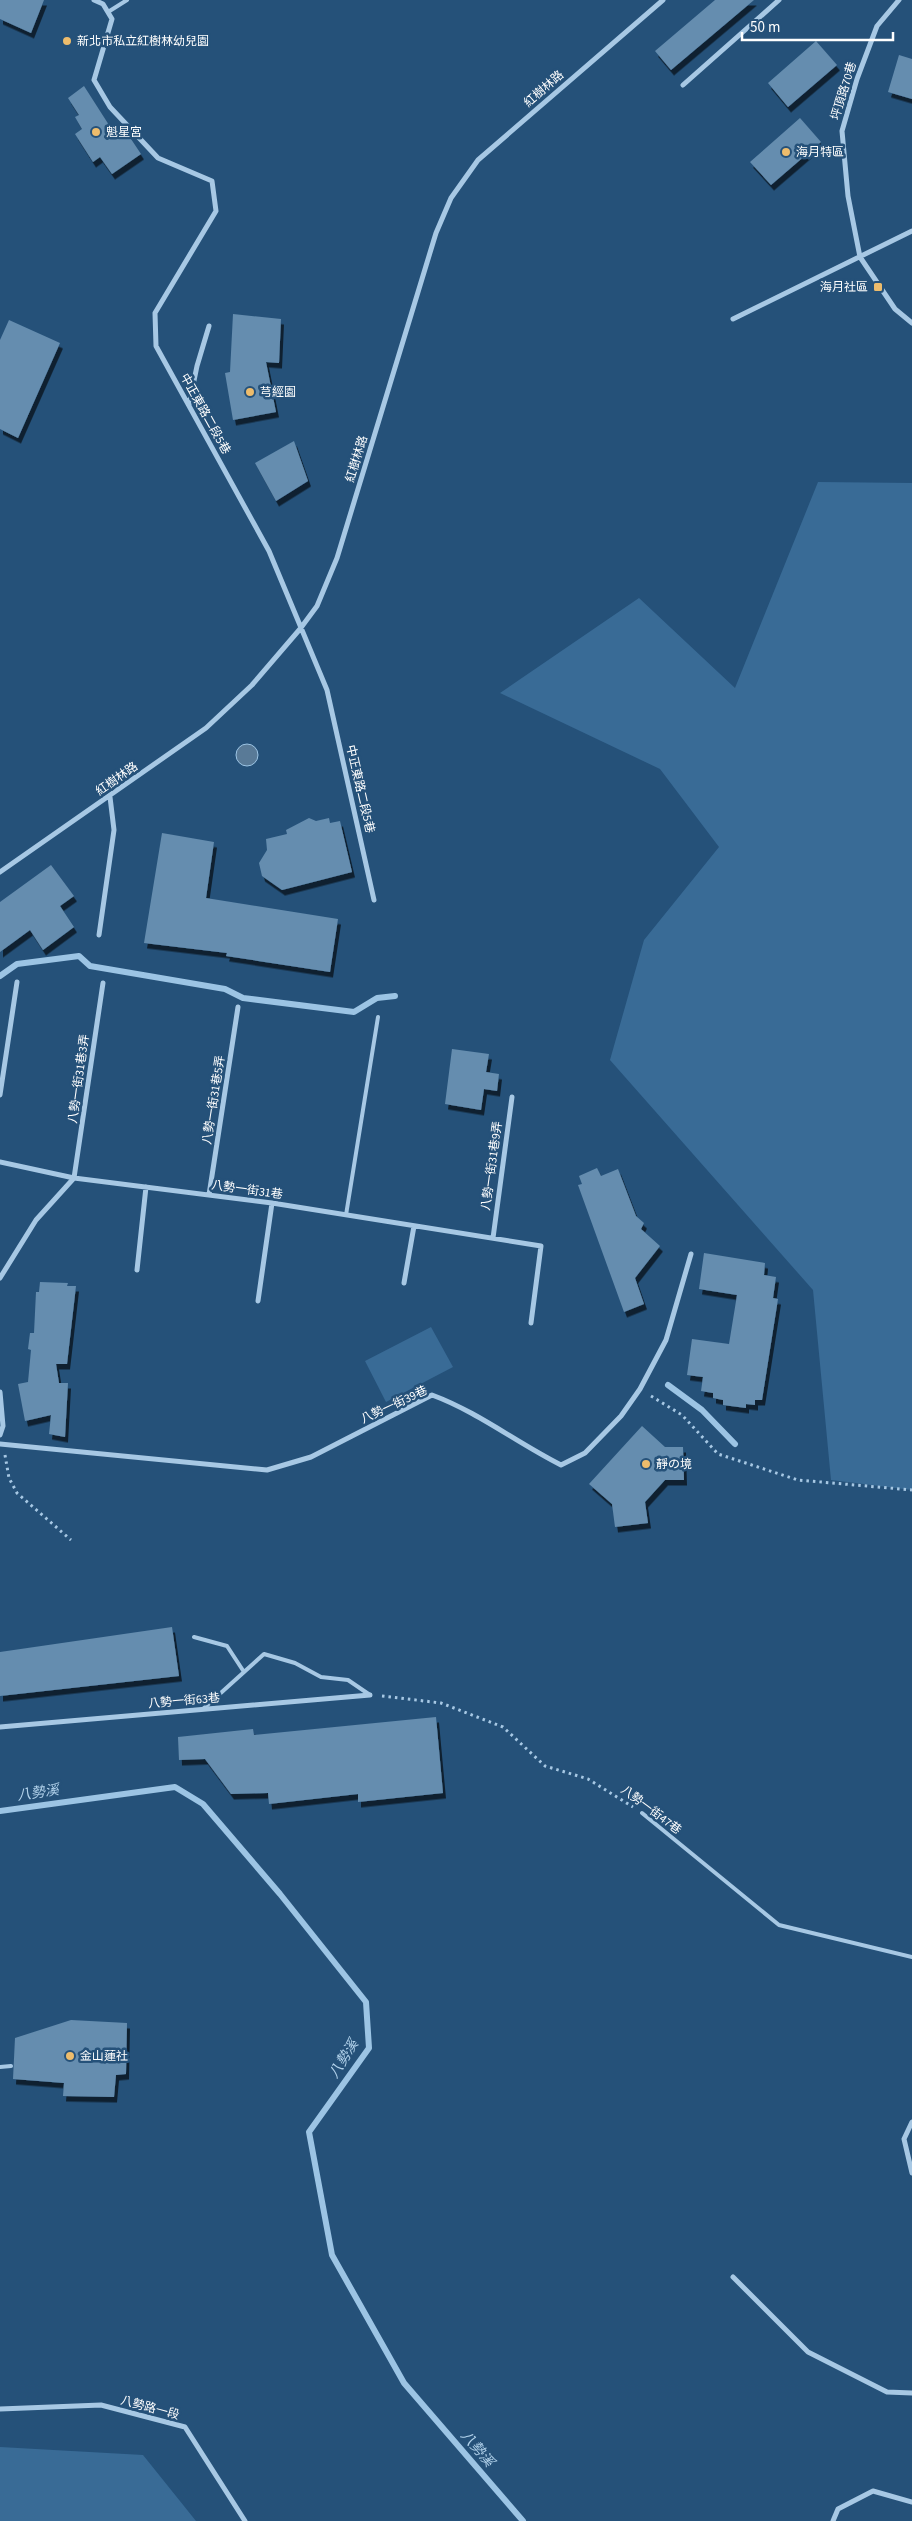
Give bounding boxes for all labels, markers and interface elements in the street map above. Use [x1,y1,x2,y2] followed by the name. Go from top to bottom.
[742,10,893,42] scale bar
[750,17,780,38] text: 50 m
[77,33,209,50] place label: 新北市私立紅樹林幼兒園
[61,35,73,47] marker: 新北市私立紅樹林幼兒園
[827,60,861,122] street label: 坪頂路70巷
[520,67,568,111] street label: 紅樹林路
[106,124,142,141] place label: 魁星宮
[90,126,102,138] marker: 魁星宮
[796,144,844,161] place label: 海月特區
[780,146,792,158] marker: 海月特區
[820,279,868,296] place label: 海月社區
[872,281,884,293] marker: 海月社區
[176,371,234,457] street label: 中正東路二段5巷
[260,384,296,401] place label: 芎經園
[244,386,256,398] marker: 芎經園
[342,434,372,484] street label: 紅樹林路
[342,743,378,835] street label: 中正東路二段5巷
[92,758,142,800] street label: 紅樹林路
[64,1033,94,1125] street label: 八勢一街31巷3弄
[199,1054,229,1146] street label: 八勢一街31巷5弄
[477,1120,507,1212] street label: 八勢一街31巷9弄
[210,1177,284,1203] street label: 八勢一街31巷
[358,1382,430,1428] street label: 八勢一街39巷
[656,1456,692,1473] place label: 靜の境
[640,1458,652,1470] marker: 靜の境
[147,1689,221,1713] street label: 八勢一街63巷
[16,1780,62,1806] water label: 八勢溪
[617,1782,685,1838] street label: 八勢一街47巷
[324,2034,365,2082] water label: 八勢溪
[80,2048,128,2065] place label: 金山蓮社
[64,2050,76,2062] marker: 金山蓮社
[119,2392,181,2424] street label: 八勢路一段
[456,2427,500,2473] water label: 八勢溪

